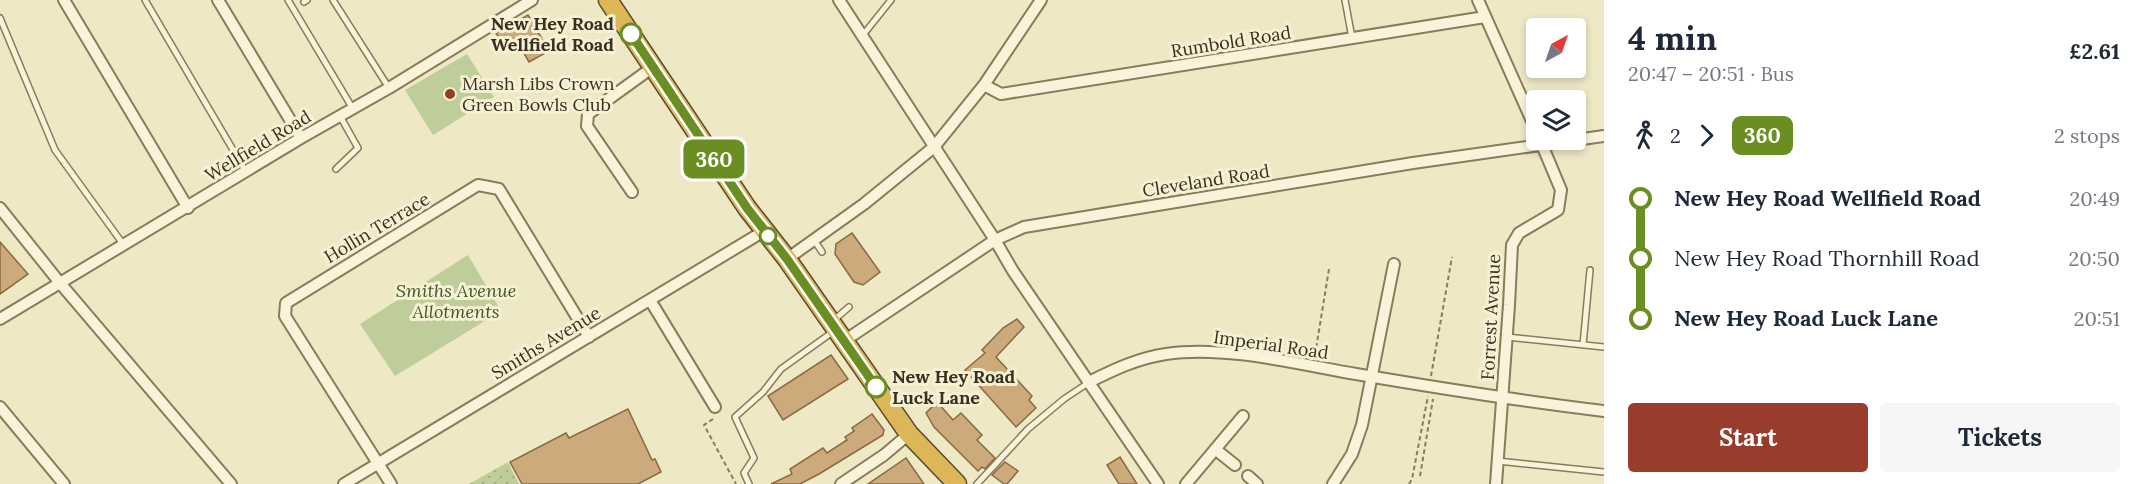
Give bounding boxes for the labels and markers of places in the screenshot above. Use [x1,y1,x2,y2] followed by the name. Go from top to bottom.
[491,12,614,56] place label: New Hey Road Wellfield Road
[620,23,642,45] marker: New Hey Road Wellfield Road
[462,72,614,116] place label: Marsh Libs Crown Green Bowls Club
[443,87,457,101] marker: Marsh Libs Crown Green Bowls Club
[759,227,777,245] unlabelled marker
[892,365,1015,409] place label: New Hey Road Luck Lane
[865,376,887,398] marker: New Hey Road Luck Lane

